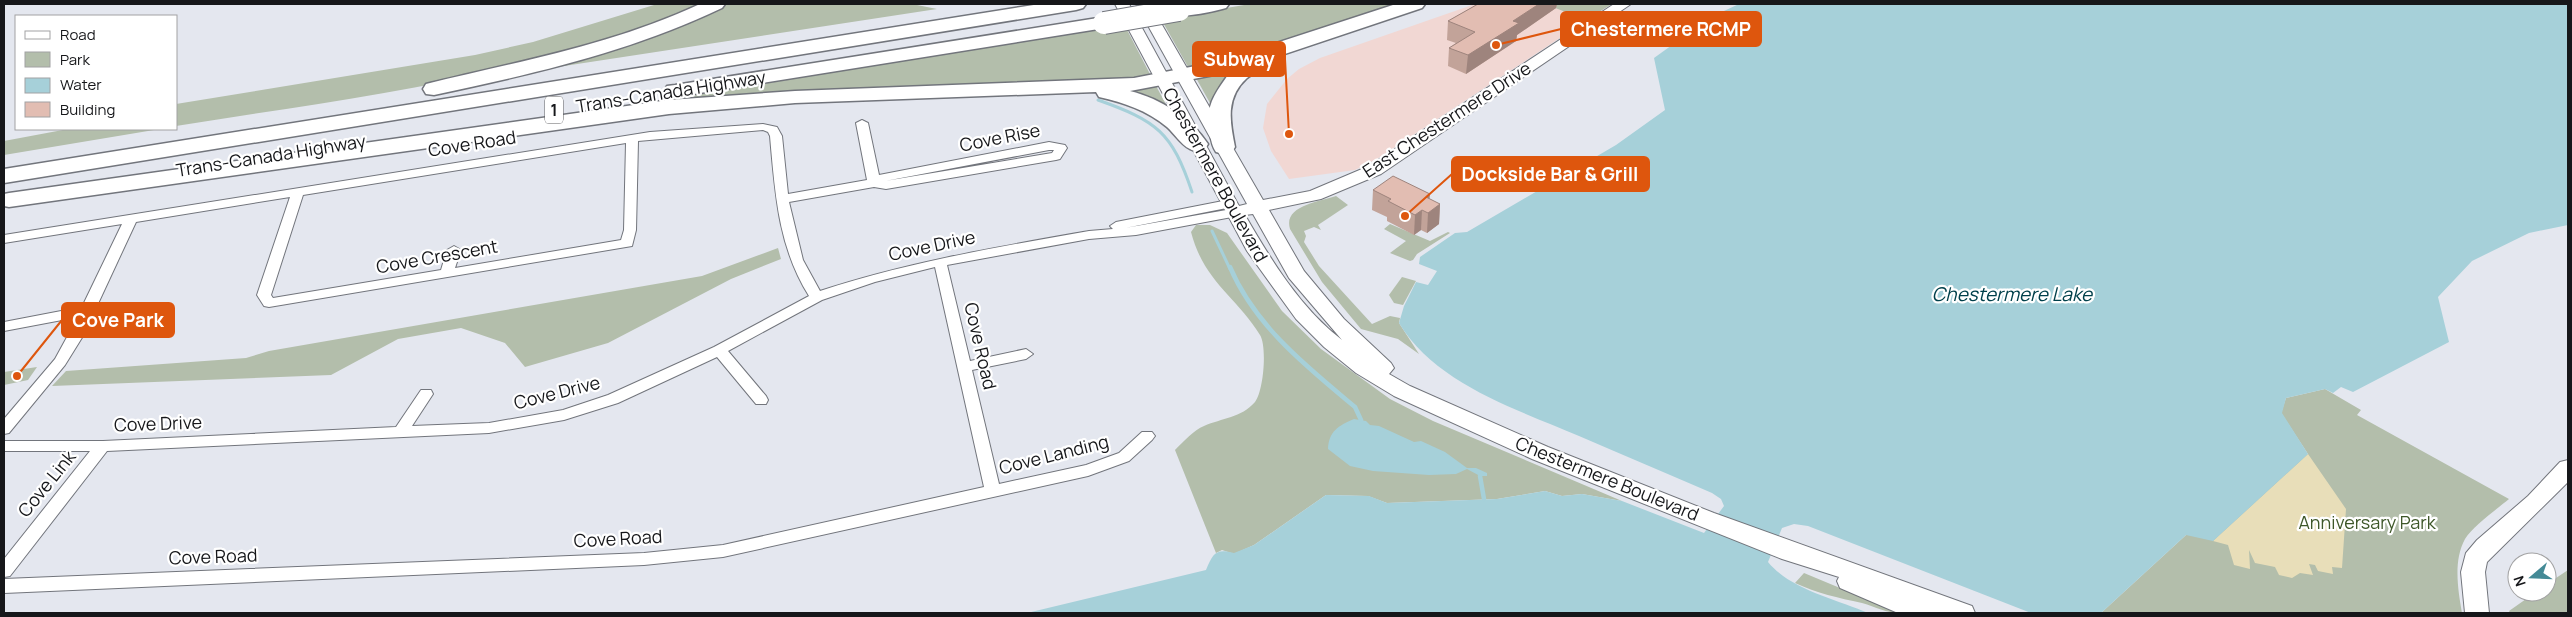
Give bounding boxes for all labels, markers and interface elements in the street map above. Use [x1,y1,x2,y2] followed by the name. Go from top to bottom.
[1561,12,1761,46] callout: Chestermere RCMP
[15,15,178,130] legend
[1571,16,1751,42] text: Chestermere RCMP
[60,24,96,45] text: Road
[1193,42,1285,76] callout: Subway
[1203,46,1275,72] text: Subway
[60,49,90,70] text: Park
[1358,56,1535,183] street label: East Chestermere Drive
[574,64,768,118] street label: Trans-Canada Highway
[60,74,102,95] text: Water
[1158,83,1274,266] street label: Chestermere Boulevard
[545,96,563,124] road number: 1
[60,99,115,120] text: Building
[957,117,1042,157] street label: Cove Rise
[426,124,518,162] street label: Cove Road
[174,128,368,182] street label: Trans-Canada Highway
[1452,157,1649,191] callout: Dockside Bar & Grill
[1462,161,1638,187] text: Dockside Bar & Grill
[886,224,977,266] street label: Cove Drive
[374,234,500,279] street label: Cove Crescent
[1932,281,2094,307] water label: Chestermere Lake
[959,300,1003,392] street label: Cove Road
[62,303,174,337] callout: Cove Park
[72,307,164,333] text: Cove Park
[511,370,602,414] street label: Cove Drive
[113,409,202,437] street label: Cove Drive
[996,429,1111,479] street label: Cove Landing
[1512,430,1703,526] street label: Chestermere Boulevard
[12,444,81,522] street label: Cove Link
[2298,510,2437,534] park label: Anniversary Park
[573,524,663,552] street label: Cove Road
[168,542,258,570] street label: Cove Road
[2507,552,2557,602] north arrow
[2509,574,2530,589] text: N

